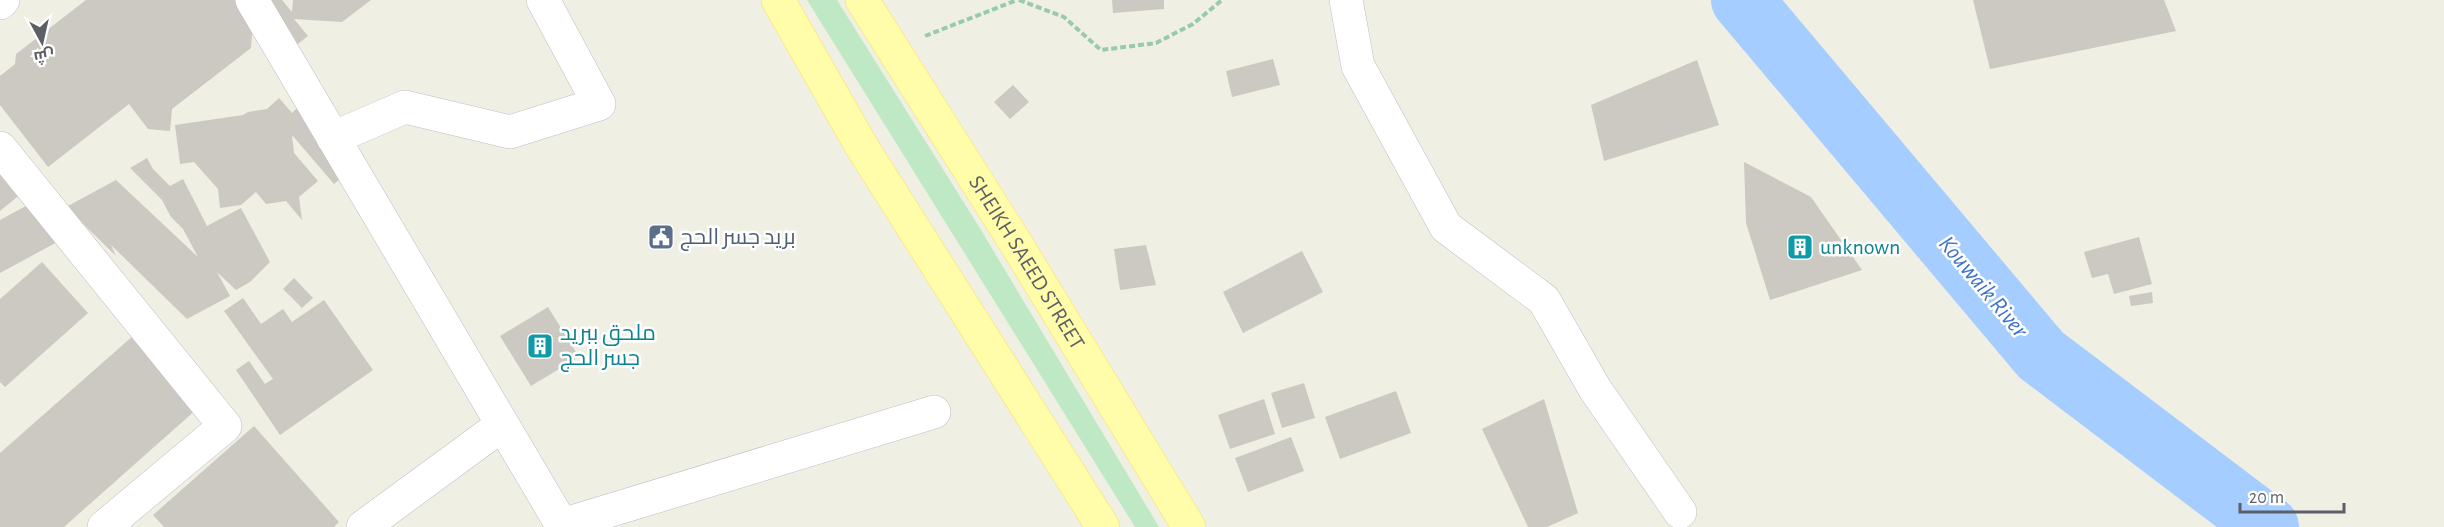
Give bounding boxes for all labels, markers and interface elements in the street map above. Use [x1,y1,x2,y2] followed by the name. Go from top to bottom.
[12,12,72,72] north arrow
[33,46,55,66] text: ش
[965,172,1089,353] street label: SHEIKH SAEED STREET
[646,222,676,252] public building icon: بريد جسر الحج
[680,226,796,251] place label: بريد جسر الحج
[1785,232,1815,262] building icon: unknown
[1934,232,2033,343] water label: Kouwaik River
[1820,236,1900,258] place label: unknown
[560,322,656,372] place label: ملحق ببريد جسر الحج
[525,331,555,361] building icon: ملحق ببريد جسر الحج
[2240,476,2344,514] scale bar
[2249,489,2284,507] text: 20 m

